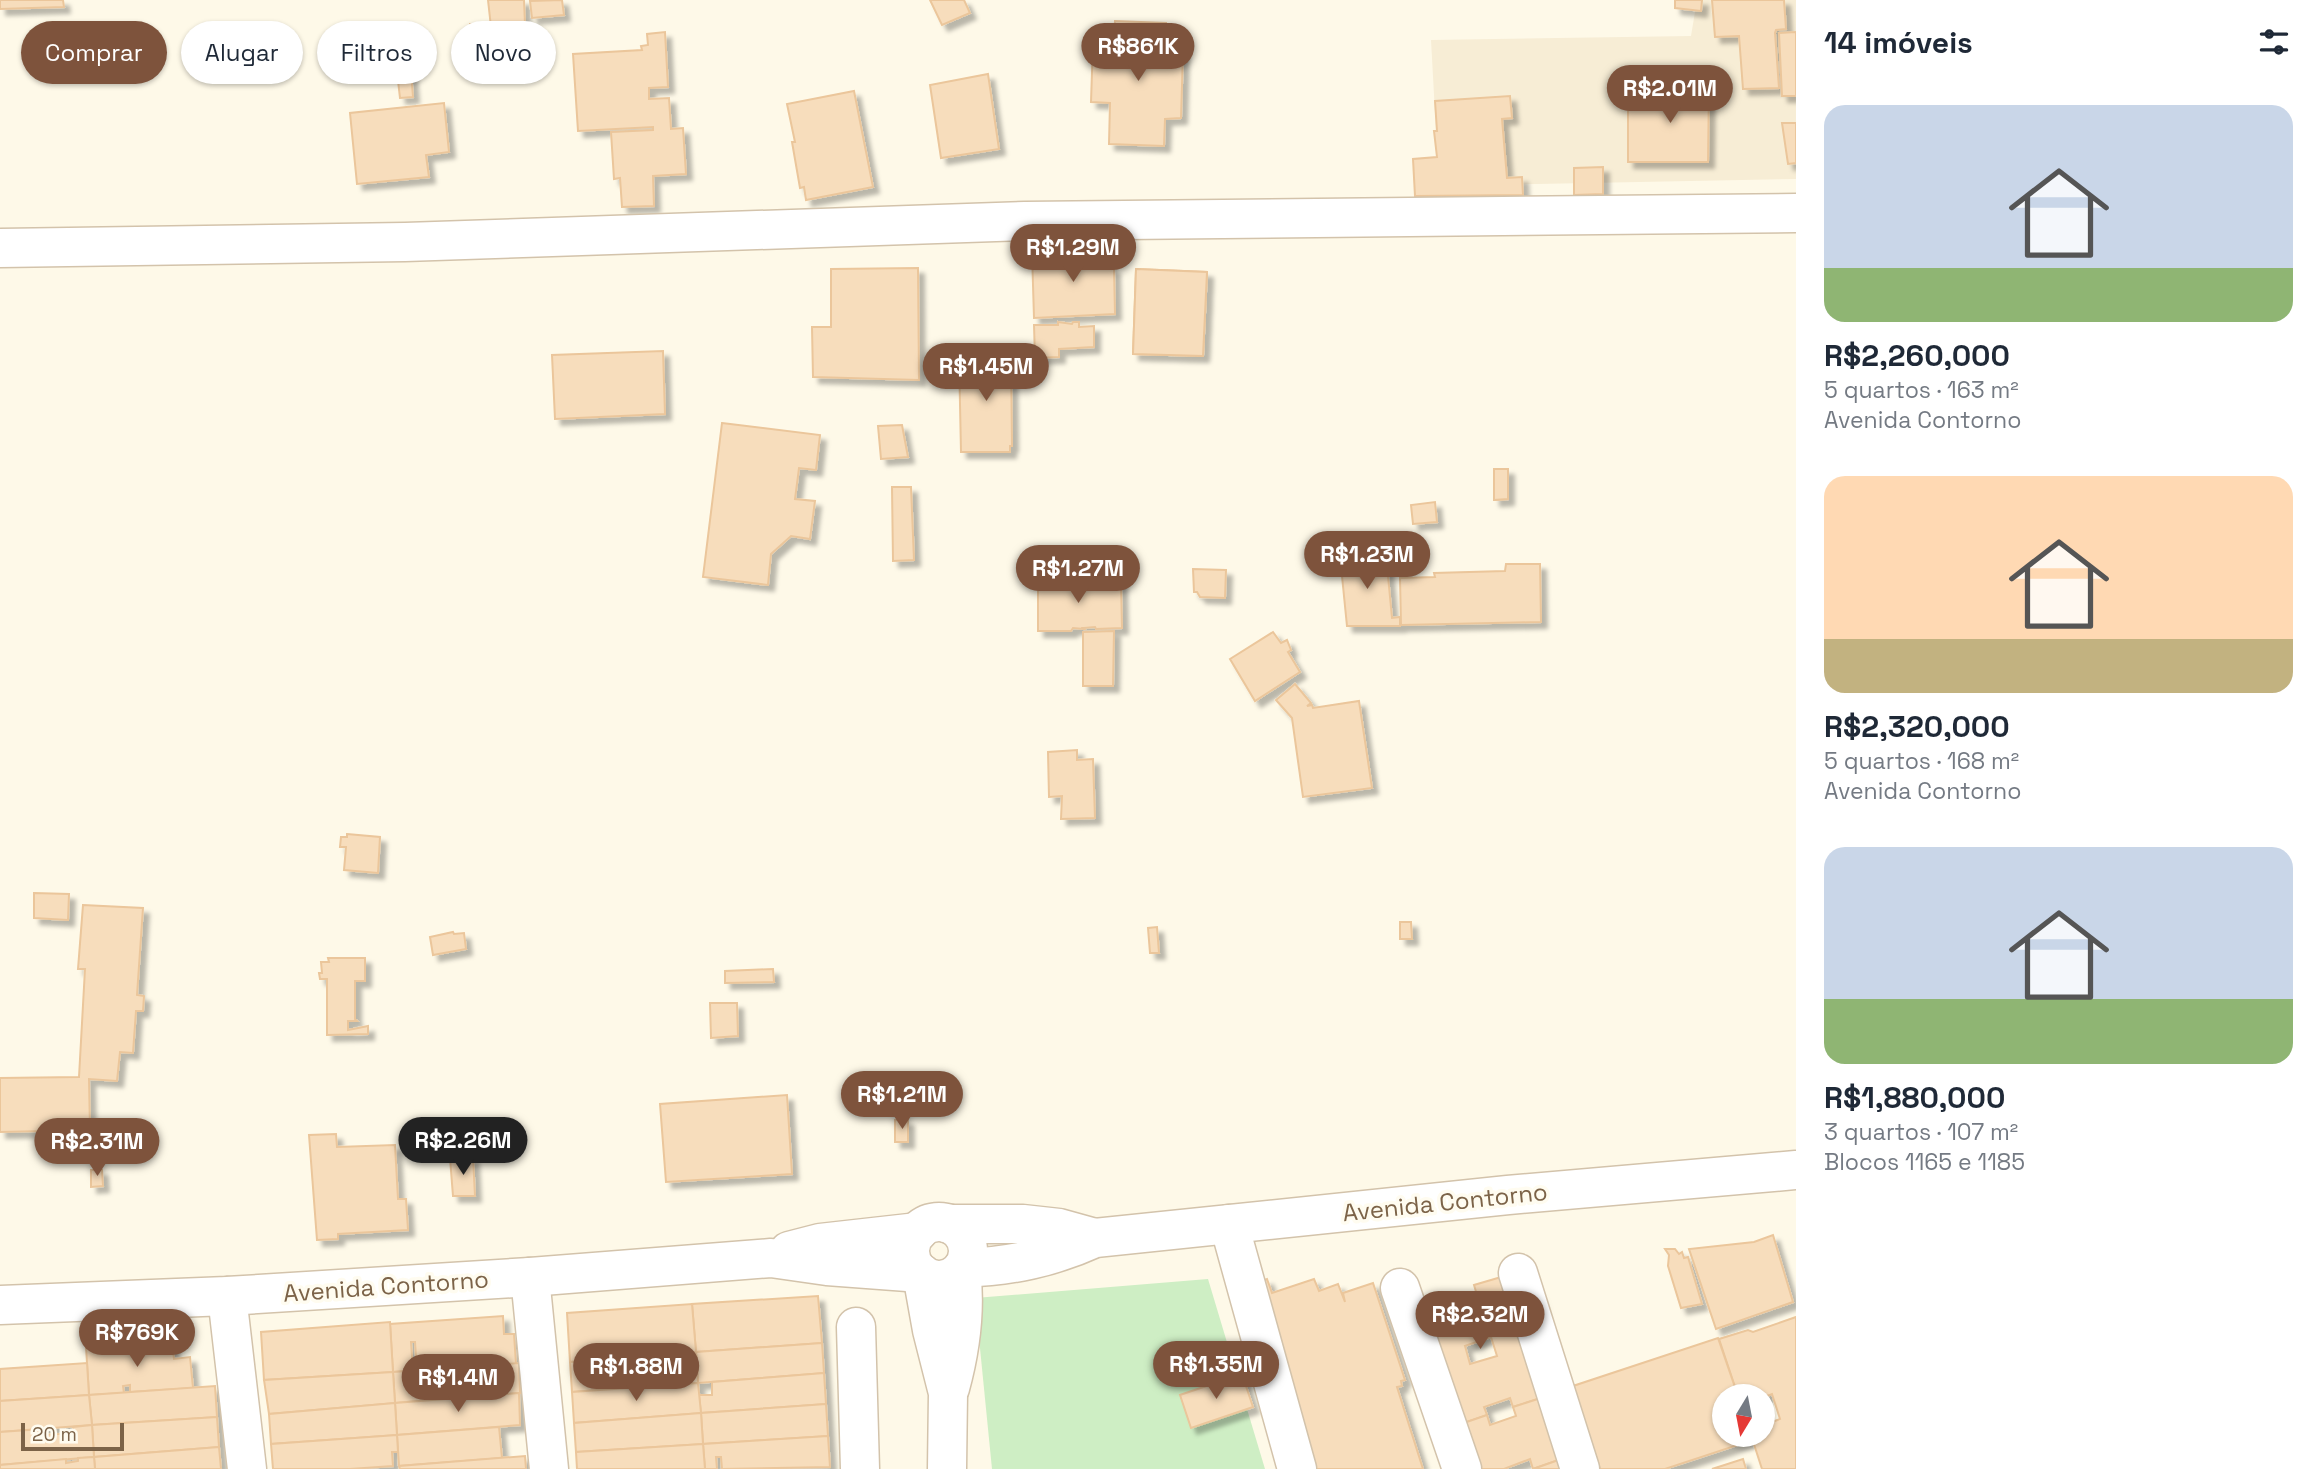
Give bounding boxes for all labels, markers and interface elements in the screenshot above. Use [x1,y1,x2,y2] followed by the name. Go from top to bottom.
[21,21,167,84] chip: Comprar
[181,21,303,84] chip: Alugar
[317,21,437,84] chip: Filtros
[451,21,556,84] chip: Novo
[1824,23,1973,62] text: 14 imóveis
[2255,23,2293,61] icon: filters
[1081,24,1195,83] pin: R$861K
[1097,31,1179,61] text: R$861K
[1605,66,1735,125] pin: R$2.01M
[1623,73,1717,103] text: R$2.01M
[1996,150,2122,276] icon: home
[1008,224,1138,284] pin: R$1.29M
[1026,232,1120,262] text: R$1.29M
[1824,336,2010,375] text: R$2,260,000
[921,344,1051,403] pin: R$1.45M
[939,351,1033,381] text: R$1.45M
[1824,375,2019,405] text: 5 quartos · 163 m²
[1824,405,2021,435] text: Avenida Contorno
[1996,521,2122,647] icon: home
[1302,532,1432,591] pin: R$1.23M
[1320,539,1414,569] text: R$1.23M
[1013,546,1143,605] pin: R$1.27M
[1032,553,1124,583] text: R$1.27M
[1824,707,2010,746] text: R$2,320,000
[1824,746,2019,776] text: 5 quartos · 168 m²
[1824,776,2021,806] text: Avenida Contorno
[1996,892,2122,1018] icon: home
[837,1072,967,1131] pin: R$1.21M
[1824,1078,2005,1117] text: R$1,880,000
[857,1079,947,1109] text: R$1.21M
[1824,1117,2018,1147] text: 3 quartos · 107 m²
[32,1118,162,1178] pin: R$2.31M
[398,1118,528,1177] pin: R$2.26M
[414,1125,512,1155] text: R$2.26M
[50,1126,144,1156] text: R$2.31M
[1824,1147,2025,1177] text: Blocos 1165 e 1185
[1341,1176,1549,1228] street label: Avenida Contorno
[282,1263,490,1309] street label: Avenida Contorno
[1415,1292,1545,1351] pin: R$2.32M
[1432,1299,1528,1329] text: R$2.32M
[80,1310,194,1369] pin: R$769K
[95,1317,179,1347] text: R$769K
[1151,1342,1281,1401] pin: R$1.35M
[571,1344,701,1403] pin: R$1.88M
[1169,1349,1263,1379] text: R$1.35M
[589,1351,683,1381] text: R$1.88M
[401,1354,515,1414] pin: R$1.4M
[418,1362,498,1392] text: R$1.4M
[1712,1384,1774,1447] north arrow
[1712,1384,1775,1447] map controls
[21,1420,124,1452] scale bar
[32,1422,77,1447] text: 20 m

